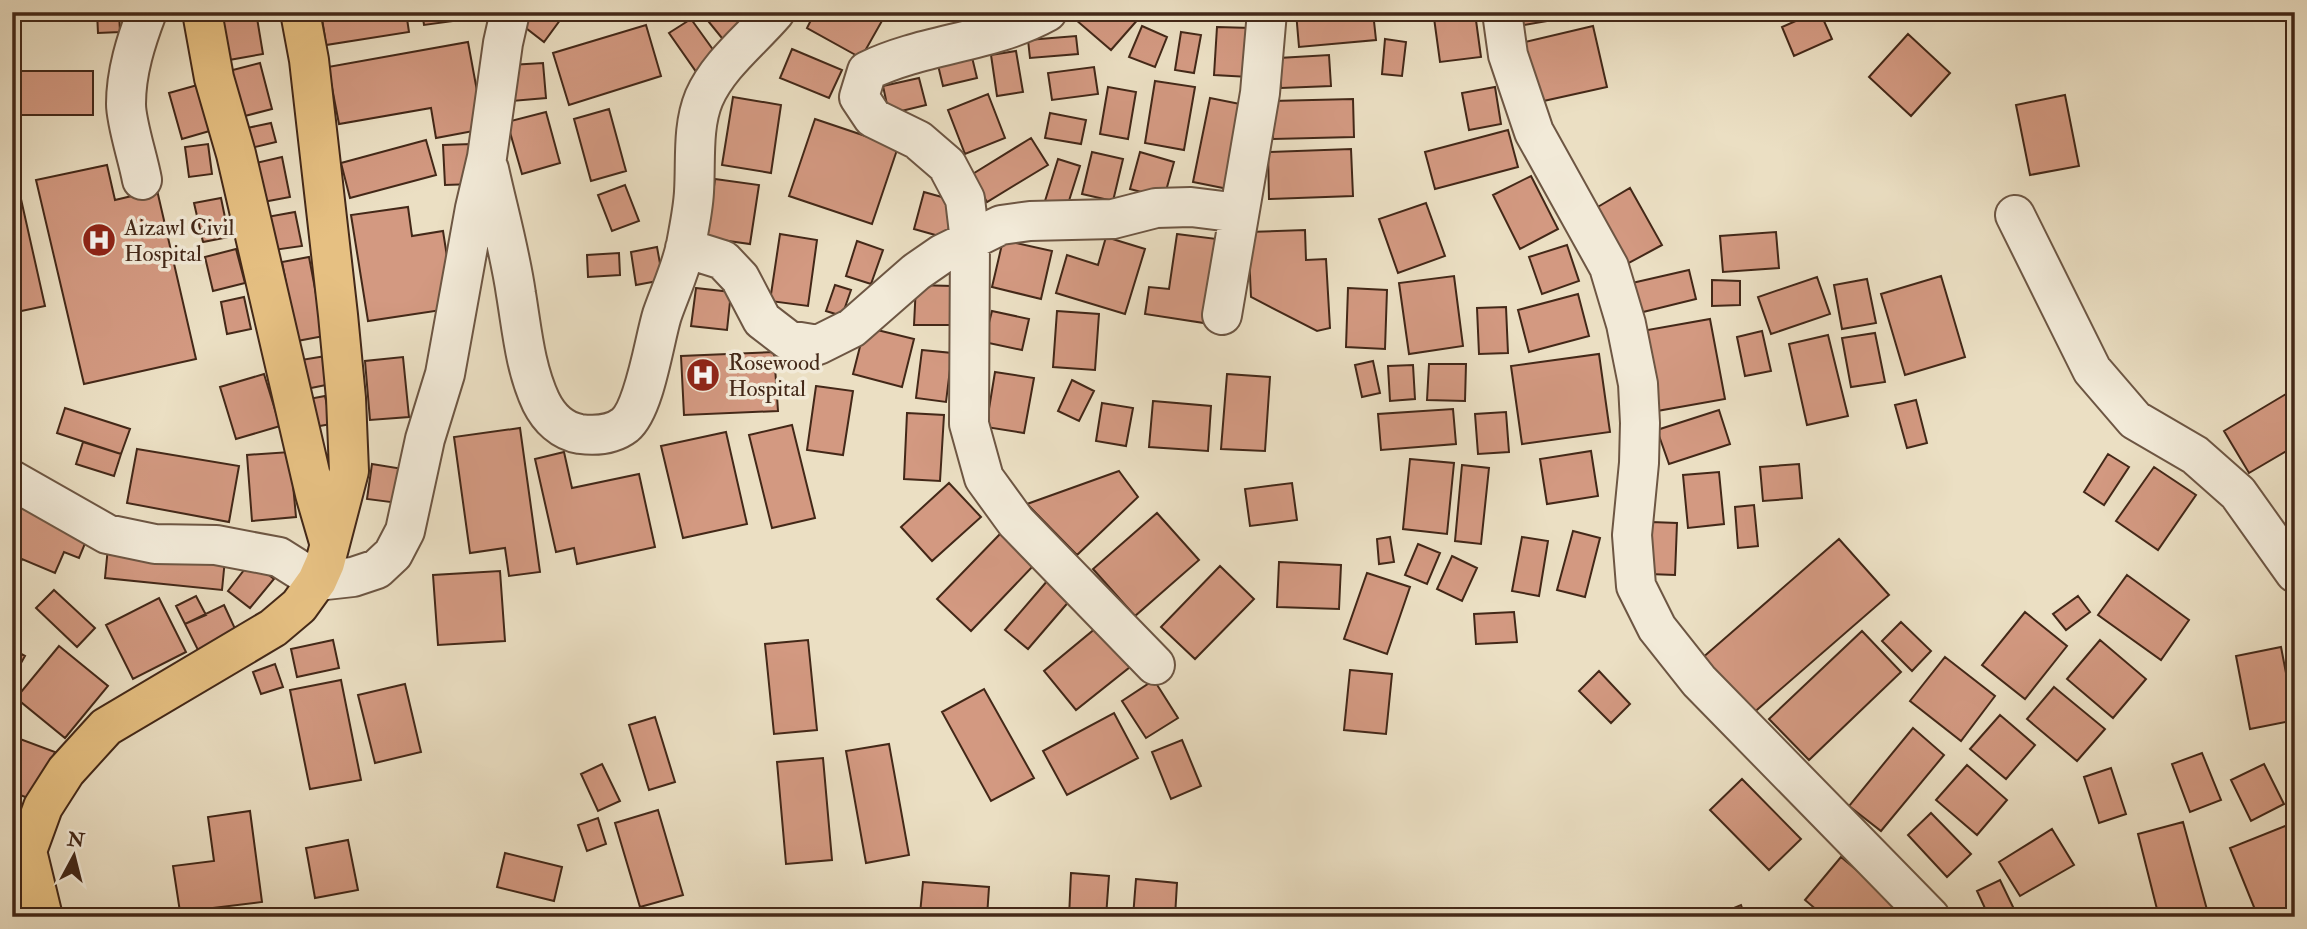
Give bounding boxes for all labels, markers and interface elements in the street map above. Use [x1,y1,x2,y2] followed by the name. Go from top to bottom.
[123,213,235,269] place label: Aizawl Civil Hospital
[80,221,118,259] hospital icon: Aizawl Civil Hospital
[728,348,820,404] place label: Rosewood Hospital
[684,356,722,394] hospital icon: Rosewood Hospital
[38,820,108,890] north arrow
[65,827,87,853] text: N

